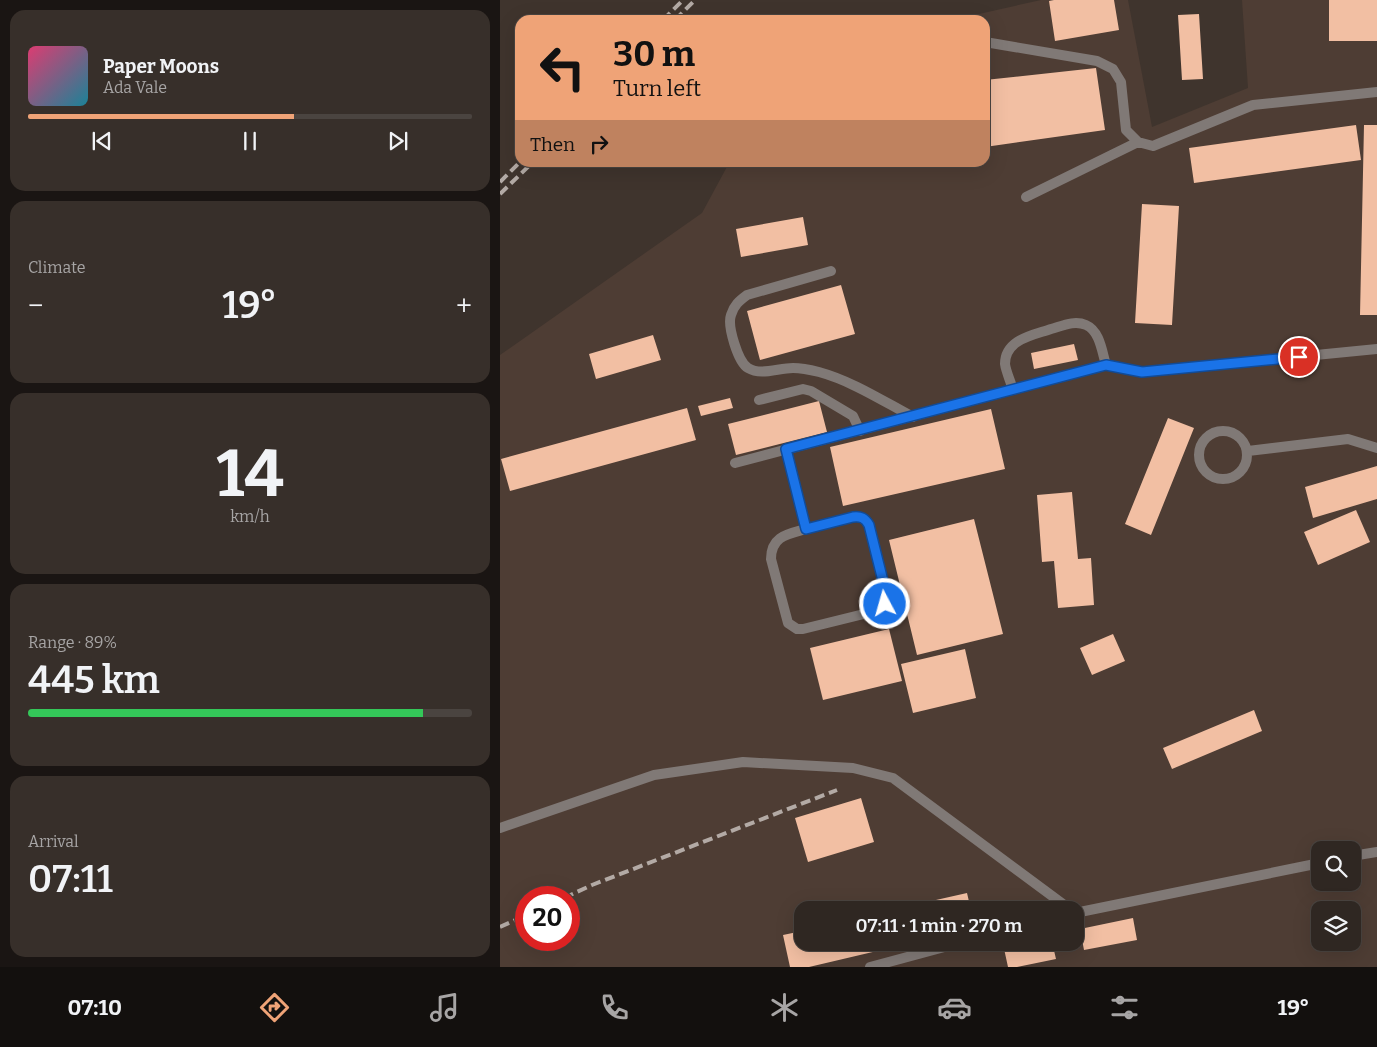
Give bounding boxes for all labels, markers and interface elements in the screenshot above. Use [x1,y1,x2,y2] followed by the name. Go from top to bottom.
[613,33,695,75] text: 30 m
[530,35,595,100] icon: left
[103,55,219,78] text: Paper Moons
[613,75,701,102] text: Turn left
[103,78,167,97] text: Ada Vale
[88,127,116,155] icon: previous
[236,127,264,155] icon: pause
[384,127,412,155] icon: next
[585,130,613,158] icon: right
[530,133,575,156] text: Then
[28,258,86,277] text: Climate
[222,282,277,328] text: 19°
[28,289,43,322] text: −
[456,289,472,322] text: +
[1278,336,1320,378] pin
[1285,343,1313,371] icon: arrive
[216,435,284,513] text: 14
[230,507,270,526] text: km/h
[858,577,910,629] position arrow
[28,633,117,652] text: Range · 89%
[28,657,160,703] text: 445 km
[28,832,79,851] text: Arrival
[1311,841,1361,951] map controls
[1311,841,1361,891] button: search
[28,856,113,902] text: 07:11
[515,886,580,951] speed limit sign: 20
[1311,901,1361,951] button: layers
[856,914,1022,937] text: 07:11 · 1 min · 270 m
[257,990,292,1025] icon: directions
[427,990,462,1025] icon: music
[597,990,632,1025] icon: phone
[767,990,802,1025] icon: climate
[937,990,972,1025] icon: car
[1107,990,1142,1025] icon: filters
[68,994,122,1021] text: 07:10
[1277,994,1309,1021] text: 19°

